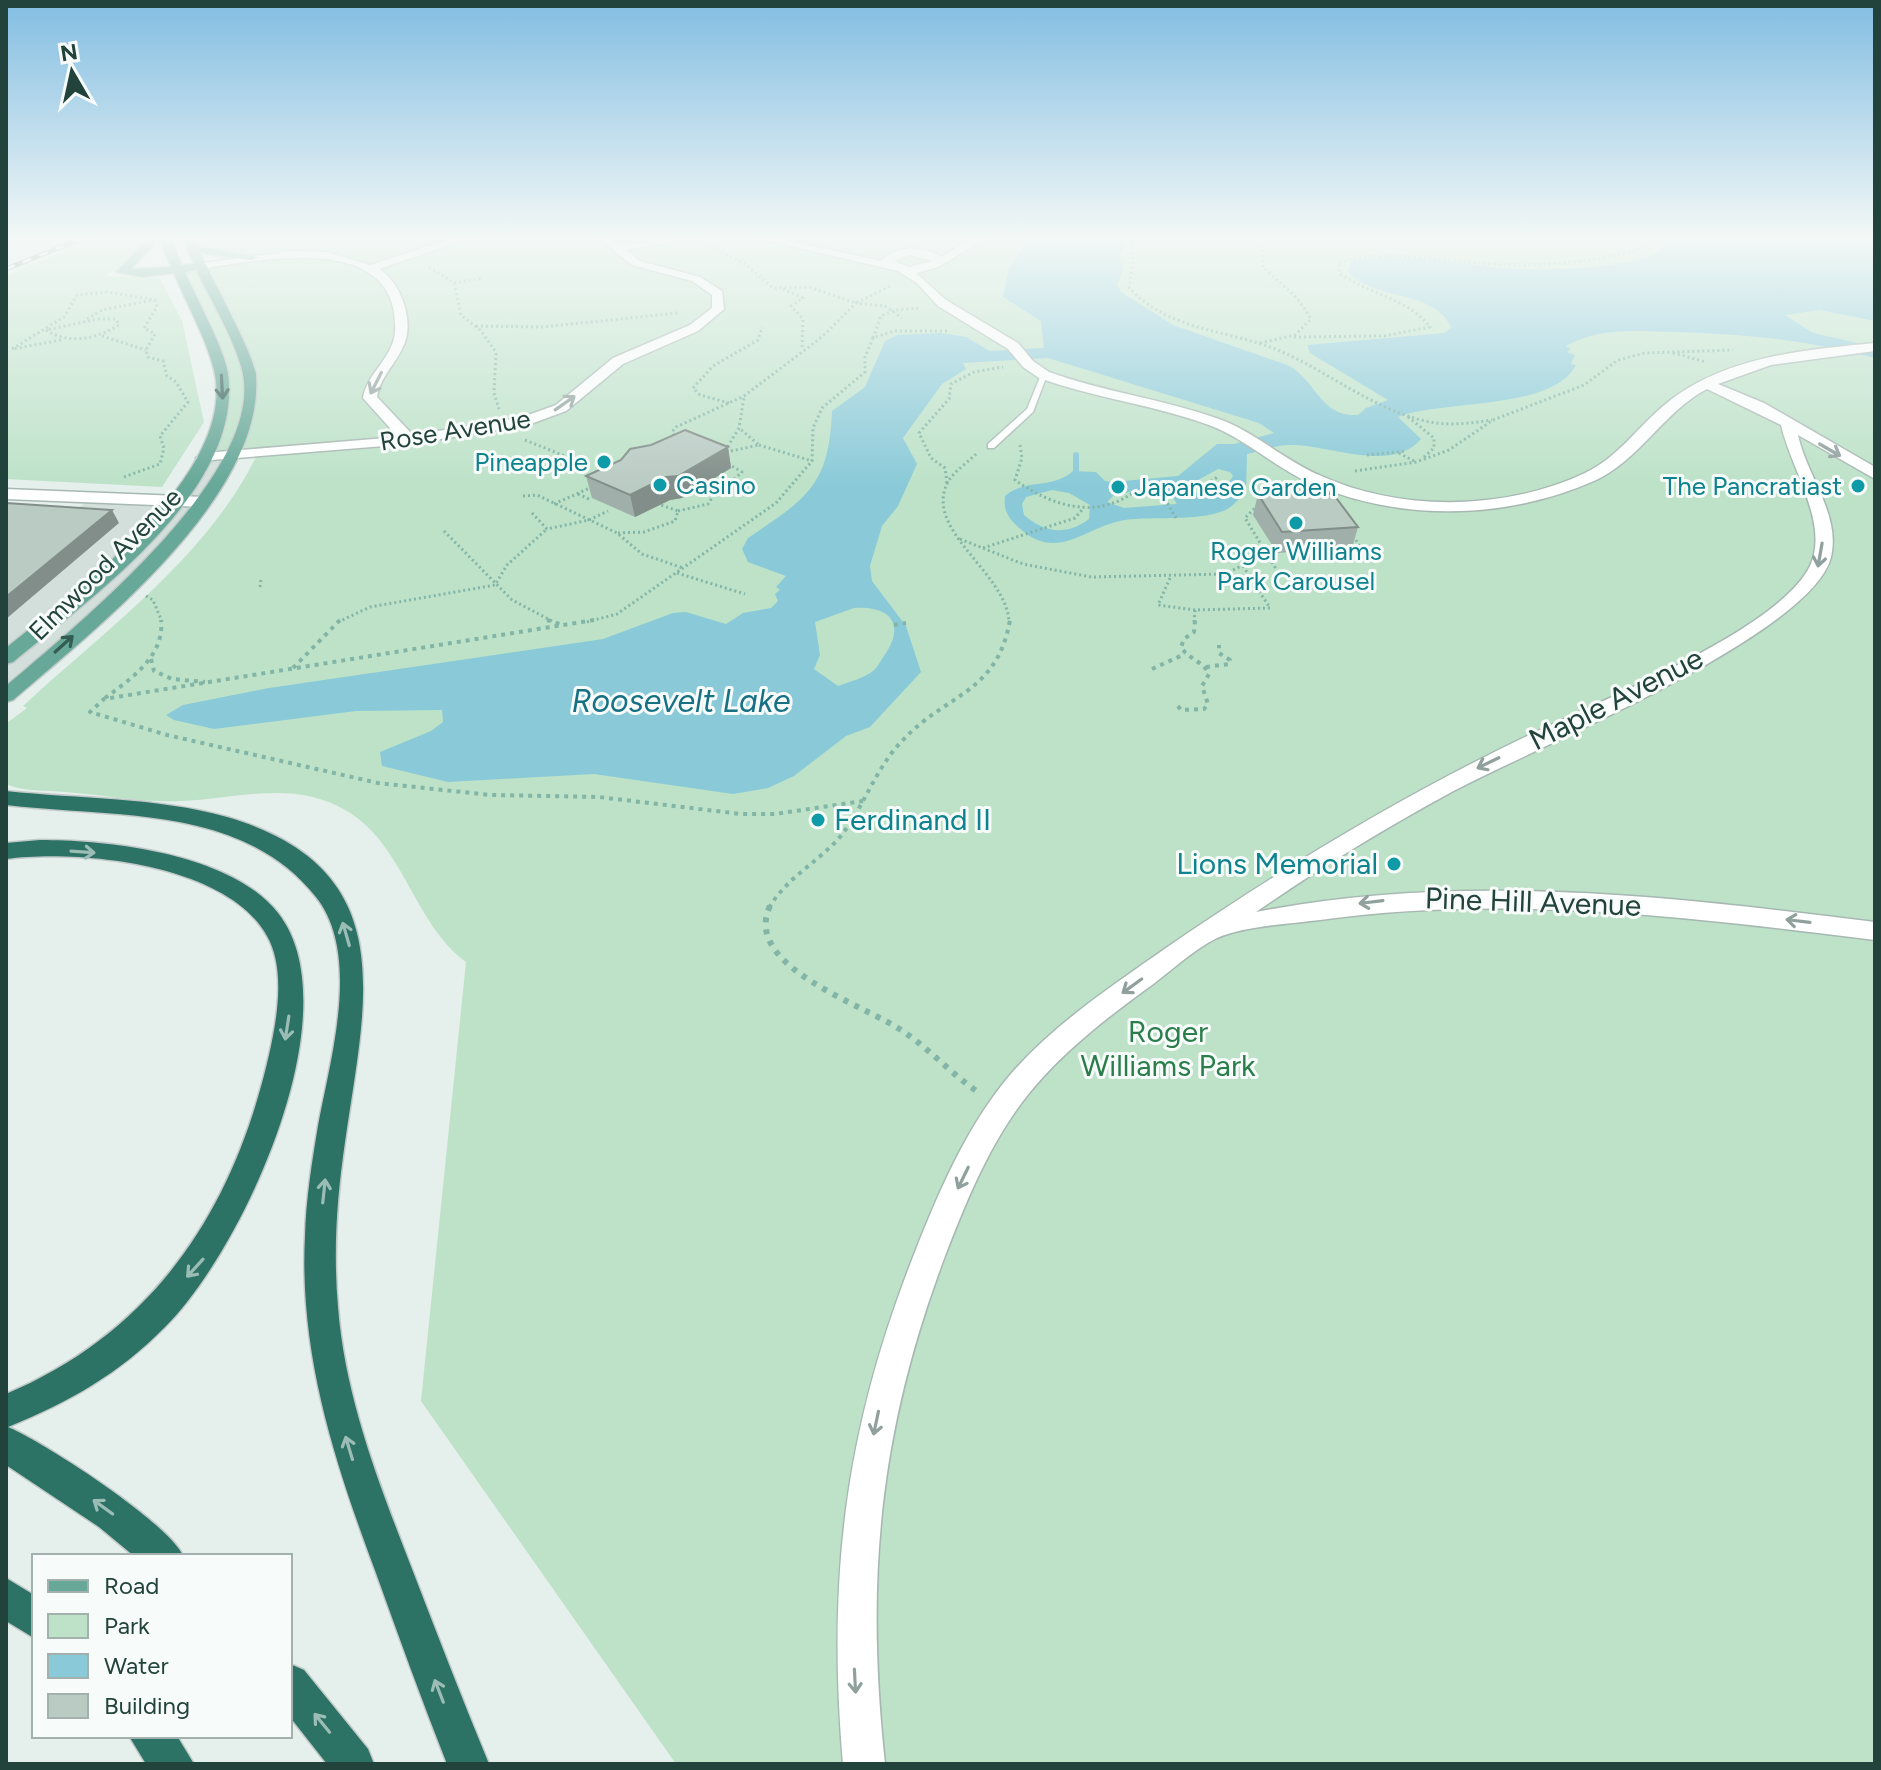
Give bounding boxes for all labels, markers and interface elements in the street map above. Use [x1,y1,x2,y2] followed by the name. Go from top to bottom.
[32,32,112,112] north arrow
[58,38,79,67] text: N
[368,371,383,395] one-way arrow
[215,373,230,400] one-way arrow
[554,395,575,412] one-way arrow
[377,402,533,458] street label: Rose Avenue
[1818,443,1842,458] one-way arrow
[474,446,588,478] place label: Pineapple
[595,453,613,471] marker: Pineapple
[676,469,756,501] place label: Casino
[1663,470,1842,502] place label: The Pancratiast
[1134,471,1336,503] place label: Japanese Garden
[651,476,669,494] marker: Casino
[1849,477,1867,495] marker: The Pancratiast
[1109,478,1127,496] marker: Japanese Garden
[22,481,188,647] street label: Elmwood Avenue
[1287,514,1305,532] marker: Roger Williams Park Carousel
[1210,535,1382,597] place label: Roger Williams Park Carousel
[1812,542,1827,568] one-way arrow
[54,636,74,654] one-way arrow
[1523,639,1709,758] street label: Maple Avenue
[571,682,791,720] water label: Roosevelt Lake
[1477,756,1500,771] one-way arrow
[834,801,991,838] place label: Ferdinand II
[809,811,827,829] marker: Ferdinand II
[70,845,96,860] one-way arrow
[1176,845,1378,882] place label: Lions Memorial
[1385,855,1403,873] marker: Lions Memorial
[1424,879,1642,924] street label: Pine Hill Avenue
[1358,895,1385,910] one-way arrow
[1785,913,1811,928] one-way arrow
[338,921,353,947] one-way arrow
[1122,977,1143,994] one-way arrow
[1080,1013,1256,1084] park label: Roger Williams Park
[279,1014,294,1040] one-way arrow
[955,1166,970,1190] one-way arrow
[317,1178,332,1205] one-way arrow
[186,1257,204,1277] one-way arrow
[868,1409,883,1435] one-way arrow
[340,1435,355,1460] one-way arrow
[92,1499,114,1515] one-way arrow
[32,1554,292,1738] legend
[104,1571,159,1600] text: Road
[104,1611,150,1640] text: Park
[104,1651,169,1680] text: Water
[848,1667,863,1694] one-way arrow
[431,1679,445,1704] one-way arrow
[104,1691,190,1720] text: Building
[313,1713,331,1734] one-way arrow

